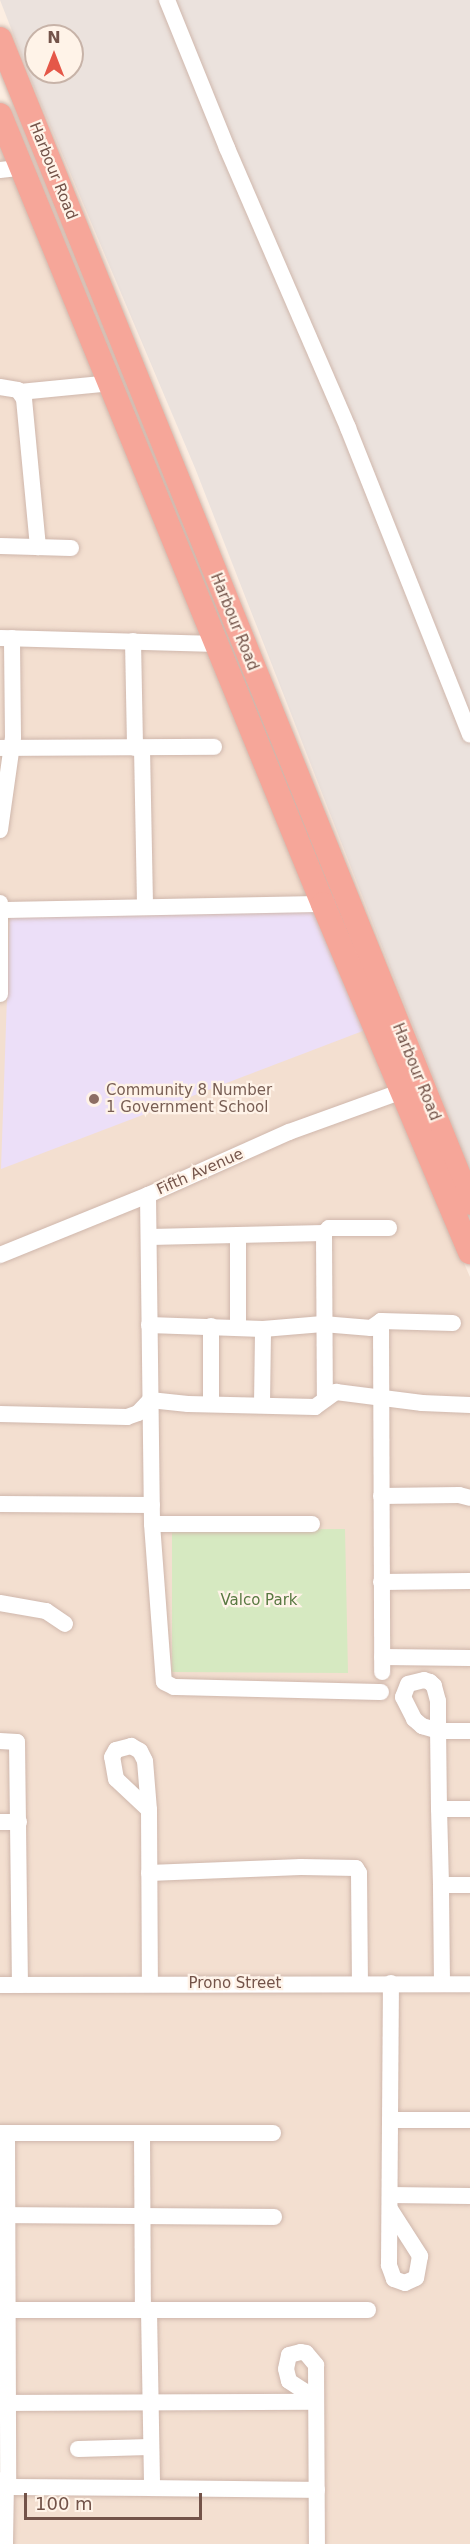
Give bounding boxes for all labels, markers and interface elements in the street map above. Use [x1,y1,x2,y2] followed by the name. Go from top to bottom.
[24,24,84,84] north arrow
[47,28,61,47] text: N
[25,120,81,222] street label: Harbour Road
[206,571,262,673] street label: Harbour Road
[388,1021,444,1123] street label: Harbour Road
[106,1081,272,1116] place label: Community 8 Number 1 Government School
[87,1092,101,1106] marker: Community 8 Number 1 Government School
[154,1145,246,1199] street label: Fifth Avenue
[220,1592,298,1610] park label: Valco Park
[189,1975,281,1993] street label: Prono Street
[27,2481,206,2519] scale bar
[35,2493,93,2514] text: 100 m

